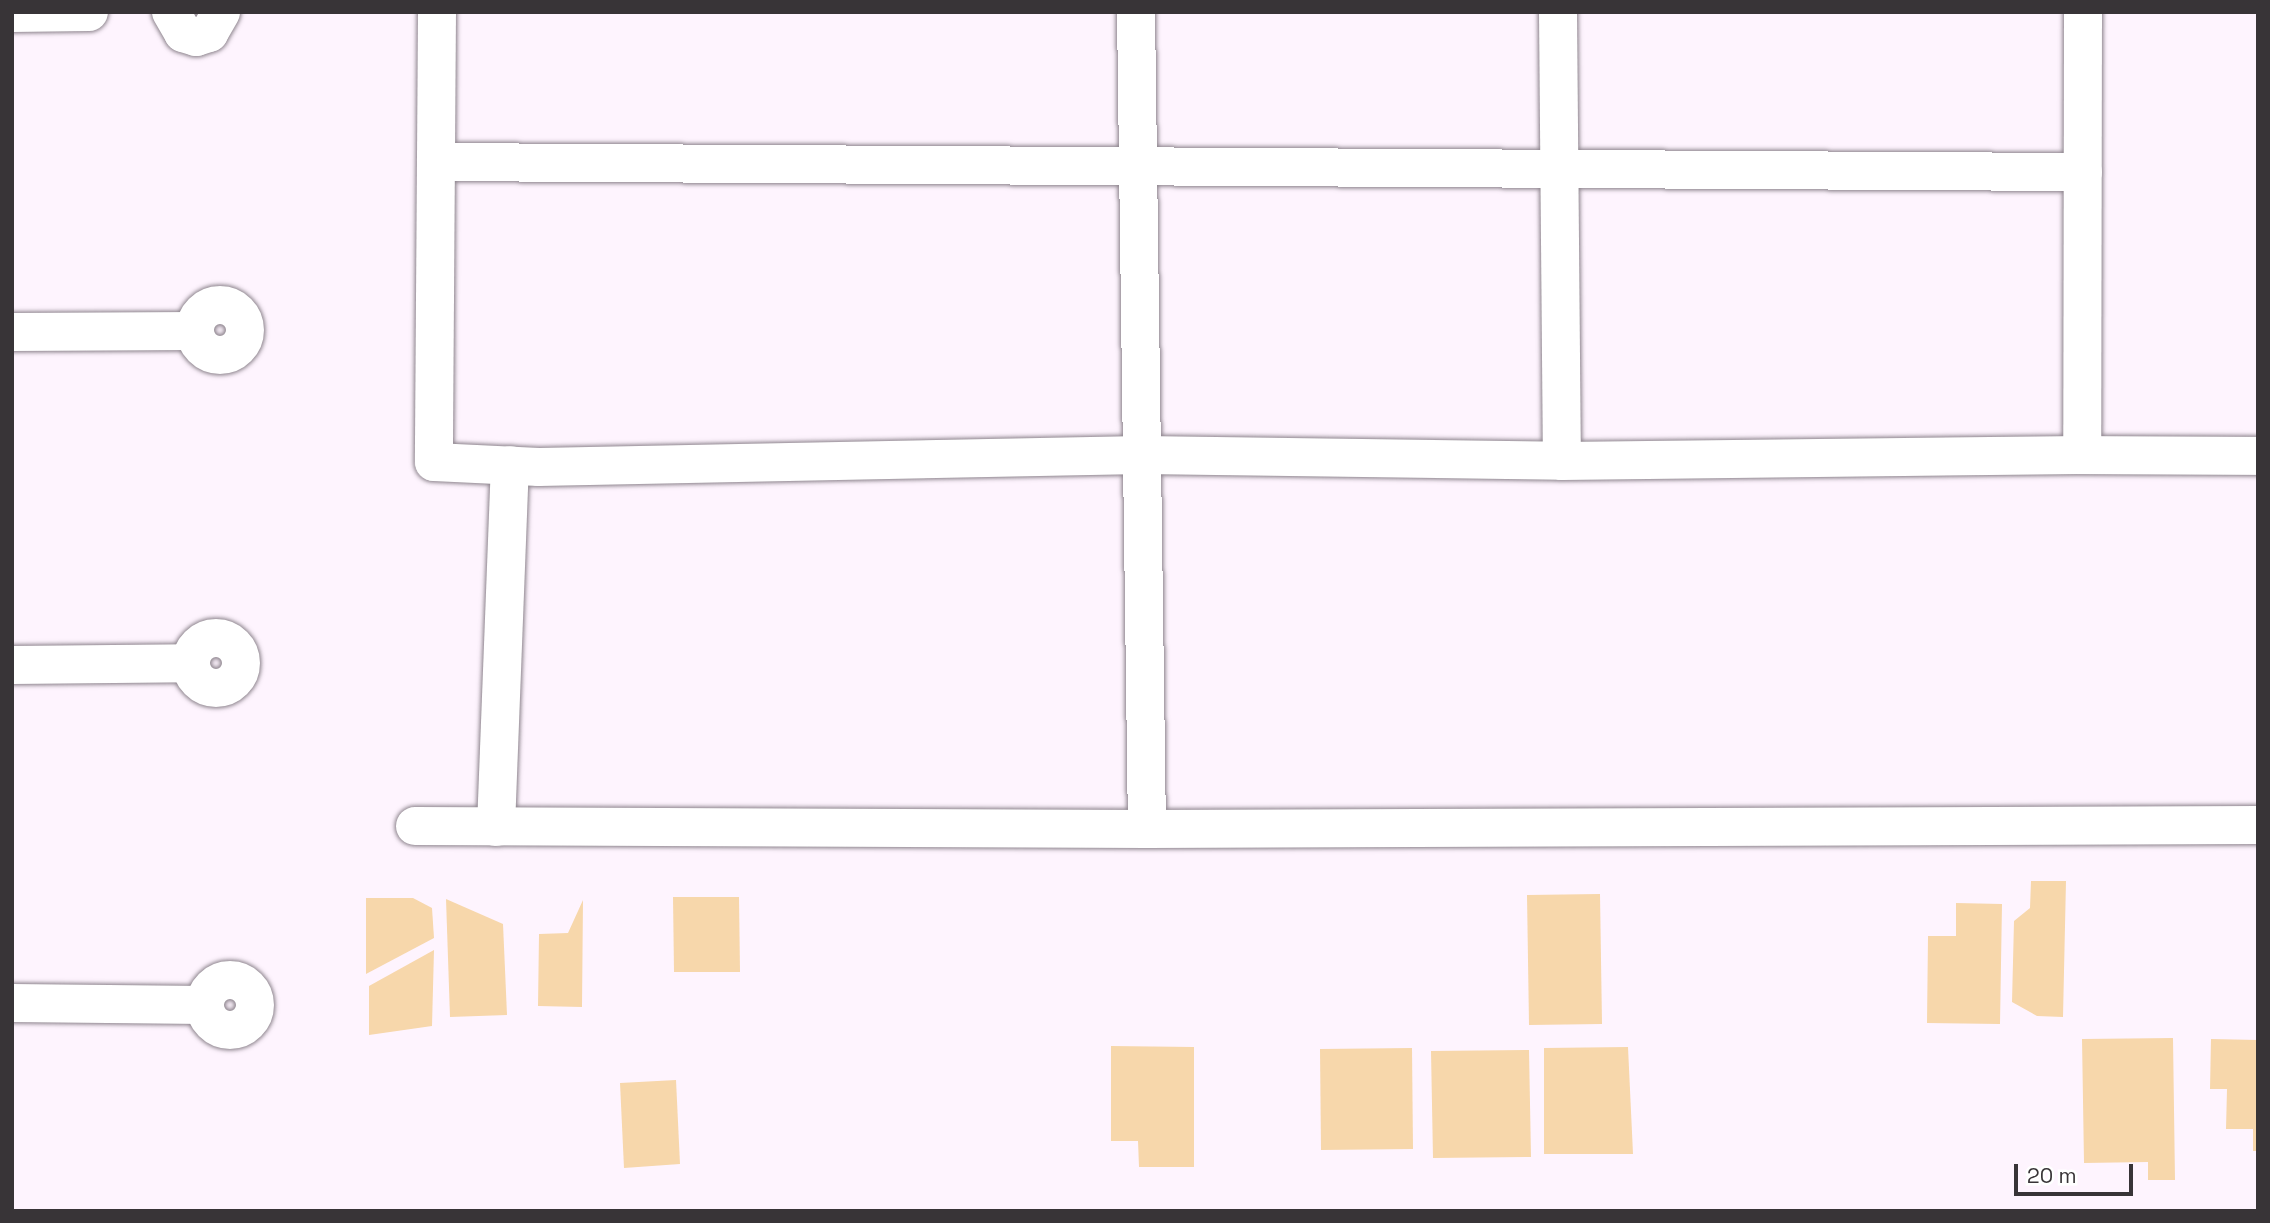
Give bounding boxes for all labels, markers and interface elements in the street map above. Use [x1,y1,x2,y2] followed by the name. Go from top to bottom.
[2018,1150,2137,1194] scale bar
[2027,1162,2077,1189] text: 20 m

